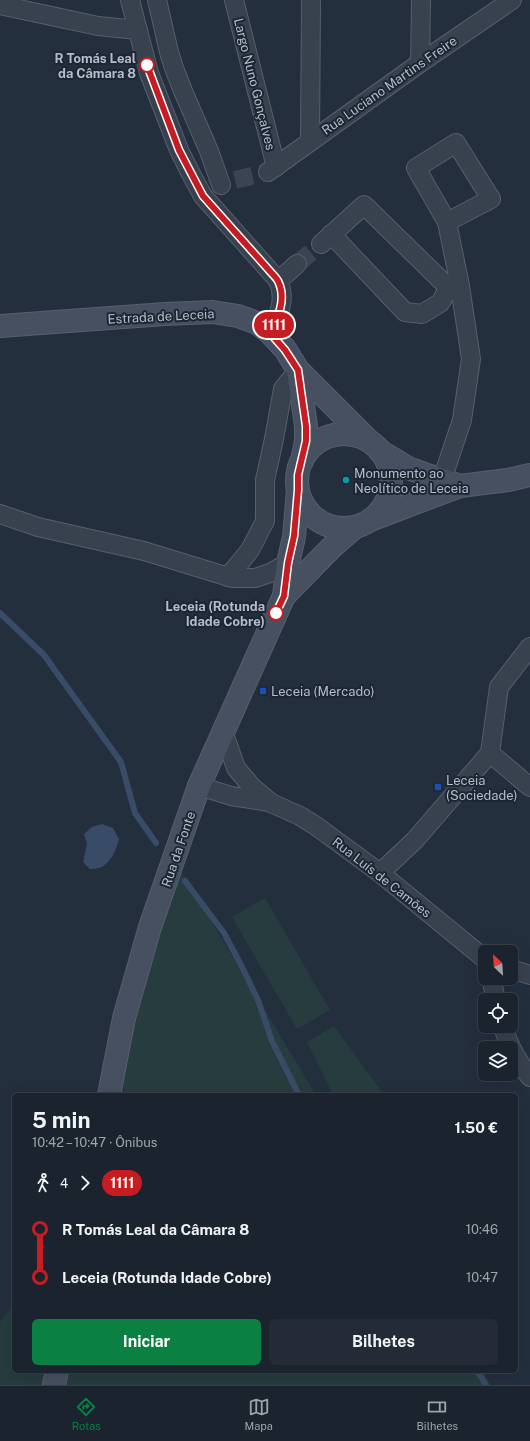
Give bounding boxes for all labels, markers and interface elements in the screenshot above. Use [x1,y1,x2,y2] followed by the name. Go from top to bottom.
[231,17,278,152] street label: Largo Nuno Gonçalves
[319,33,460,138] street label: Rua Luciano Martins Freire
[54,51,136,81] place label: R Tomás Leal da Câmara 8
[139,57,155,73] marker: R Tomás Leal da Câmara 8
[107,306,215,327] street label: Estrada de Leceia
[246,312,302,338] line badge: 1111
[262,317,286,333] text: 1111
[354,466,469,496] place label: Monumento ao Neolítico de Leceia
[341,475,351,485] marker: Monumento ao Neolítico de Leceia
[165,599,265,629] place label: Leceia (Rotunda Idade Cobre)
[268,605,284,621] marker: Leceia (Rotunda Idade Cobre)
[271,684,374,699] place label: Leceia (Mercado)
[258,686,268,696] marker: Leceia (Mercado)
[446,773,518,803] place label: Leceia (Sociedade)
[433,782,443,792] marker: Leceia (Sociedade)
[159,809,198,889] street label: Rua da Fonte
[329,834,434,921] street label: Rua Luís de Camões
[478,945,518,985] north arrow
[478,945,518,1081] map controls
[478,993,518,1033] button: locate
[478,1041,518,1081] button: layers
[32,1107,91,1133] text: 5 min
[455,1119,498,1136] text: 1.50 €
[32,1135,157,1150] text: 10:42 – 10:47 · Ônibus
[32,1172,54,1194] icon: walk
[74,1172,96,1194] icon: forward
[110,1175,134,1191] text: 1111
[60,1176,68,1191] text: 4
[62,1221,249,1238] text: R Tomás Leal da Câmara 8
[466,1222,498,1237] text: 10:46
[62,1269,272,1286] text: Leceia (Rotunda Idade Cobre)
[466,1270,498,1285] text: 10:47
[32,1319,261,1365] button: Iniciar
[269,1319,498,1365] button: Bilhetes
[72,1396,101,1432] tab: Rotas
[245,1396,273,1432] tab: Mapa
[416,1396,458,1432] tab: Bilhetes

